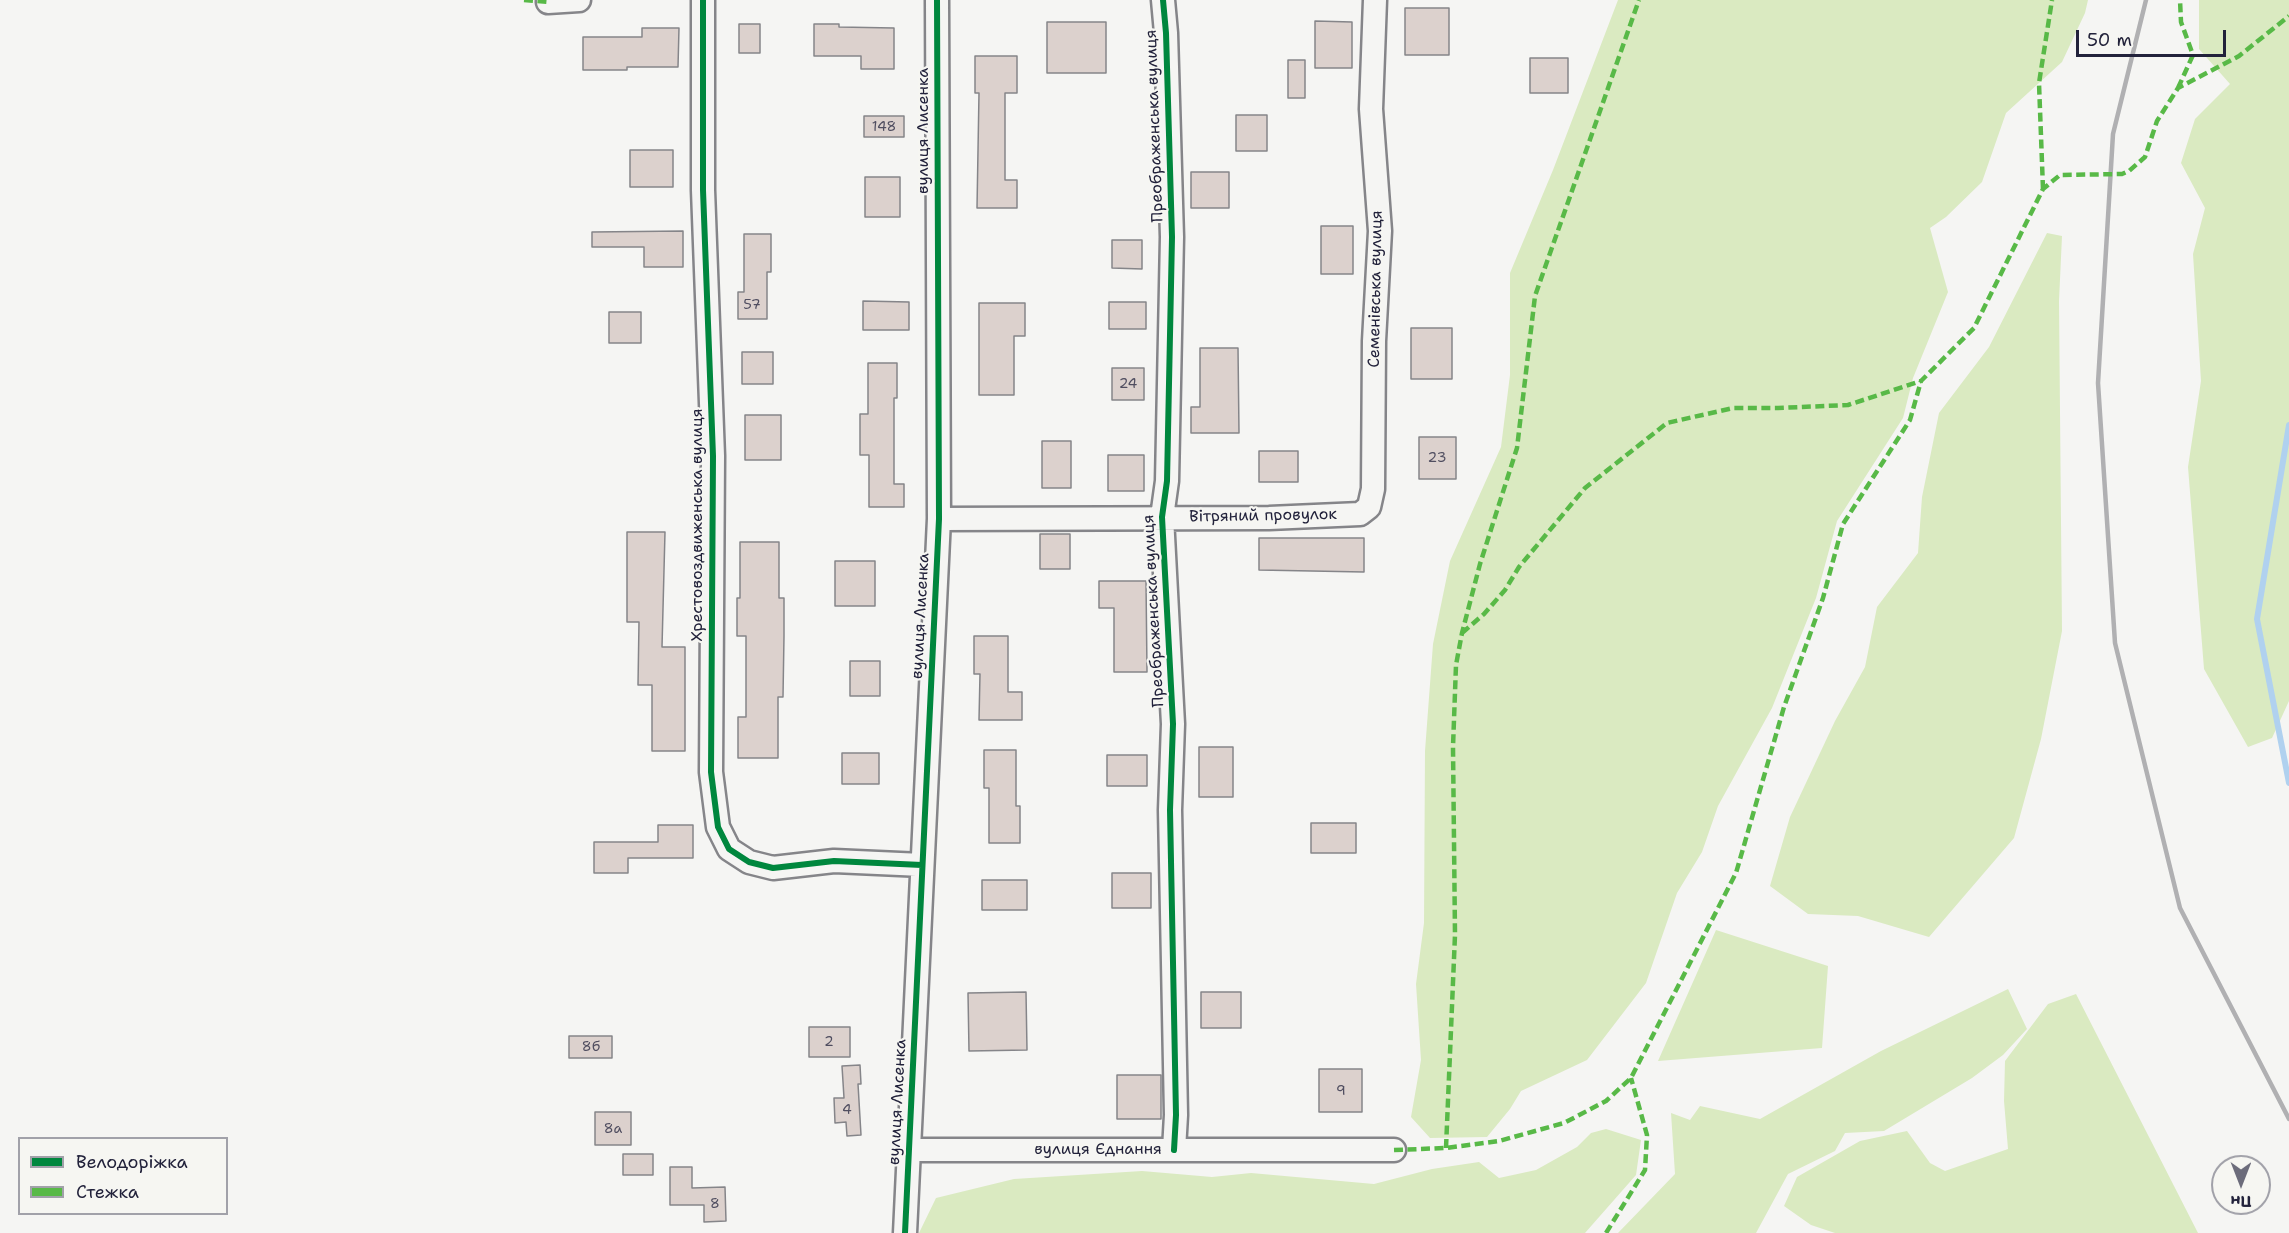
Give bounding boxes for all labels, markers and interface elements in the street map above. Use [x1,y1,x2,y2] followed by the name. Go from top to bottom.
[2079,18,2229,56] scale bar
[2087,28,2132,52] text: 50 m
[1142,29,1168,223] street label: Преображенська вулиця
[914,68,934,194] street label: вулиця Лисенка
[872,119,896,135] house number: 148
[1365,210,1387,368] street label: Семенівська вулиця
[743,297,761,313] house number: 57
[1119,376,1137,392] house number: 24
[688,408,708,642] street label: Хрестовоздвиженська вулиця
[1428,450,1446,466] house number: 23
[1189,505,1337,527] street label: Вітряний провулок
[1139,514,1169,708] street label: Преображенська вулиця
[908,552,934,680] street label: вулиця Лисенка
[824,1034,834,1050] house number: 2
[885,1038,911,1166] street label: вулиця Лисенка
[582,1039,600,1055] house number: 8б
[1336,1083,1346,1099] house number: 9
[842,1102,852,1118] house number: 4
[604,1121,622,1137] house number: 8а
[18,1137,228,1215] legend
[1034,1140,1162,1160] street label: вулиця Єднання
[76,1150,188,1174] text: Велодоріжка
[2211,1155,2271,1215] north arrow
[76,1180,139,1204] text: Стежка
[2230,1191,2252,1212] text: Пн
[710,1196,720,1212] house number: 8

